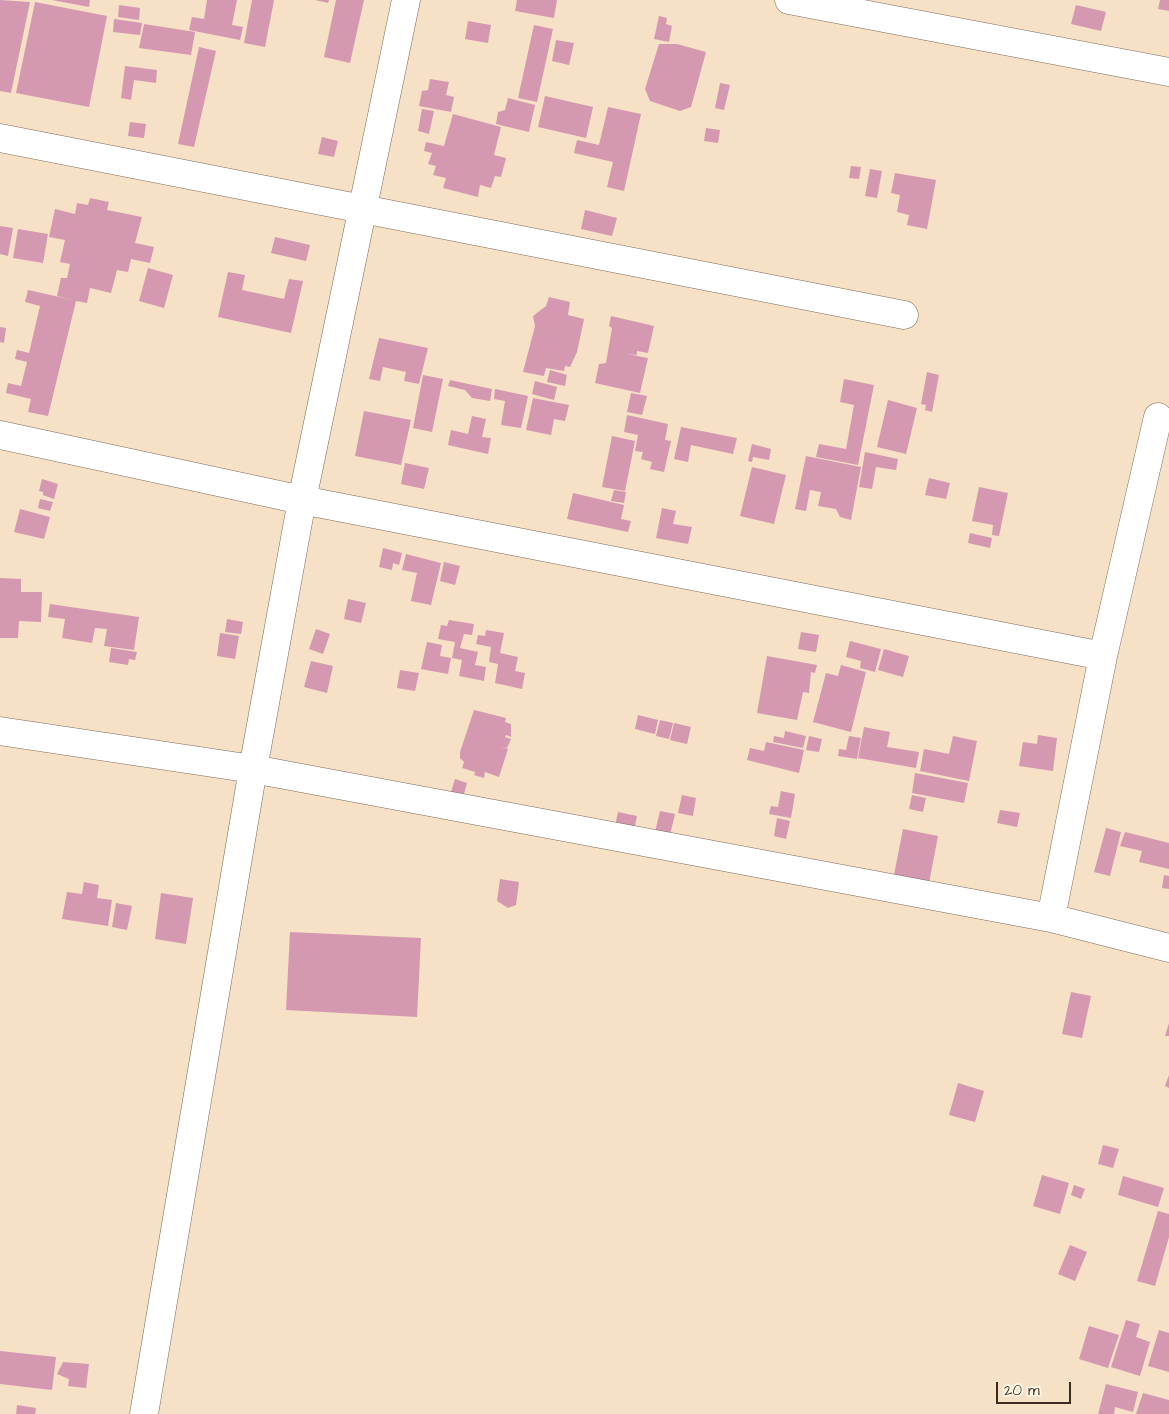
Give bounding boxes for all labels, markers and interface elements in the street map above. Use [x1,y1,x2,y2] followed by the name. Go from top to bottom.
[999,1372,1074,1404] scale bar
[1004,1380,1040,1401] text: 20 m

